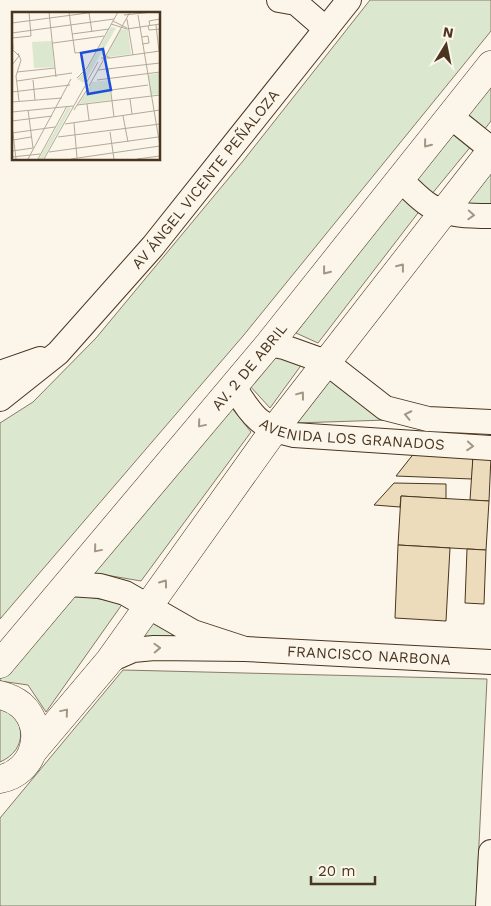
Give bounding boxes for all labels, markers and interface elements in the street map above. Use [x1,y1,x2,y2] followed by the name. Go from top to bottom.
[12,12,160,160] inset map
[421,20,471,70] north arrow
[442,23,455,41] text: N
[128,86,283,273] street label: AV ÁNGEL VICENTE PEÑALOZA
[425,138,433,147] one-way arrow
[468,210,476,221] one-way arrow
[395,264,403,273] one-way arrow
[324,265,332,274] one-way arrow
[208,320,291,414] street label: AV. 2 DE ABRIL
[295,392,303,401] one-way arrow
[403,410,412,421] one-way arrow
[256,414,445,454] street label: AVENIDA LOS GRANADOS
[199,418,207,427] one-way arrow
[467,441,475,452] one-way arrow
[95,543,103,552] one-way arrow
[158,579,167,589] one-way arrow
[286,642,451,669] street label: FRANCISCO NARBONA
[153,643,161,654] one-way arrow
[60,709,69,718] one-way arrow
[311,854,375,886] scale bar
[318,862,356,880] text: 20 m

